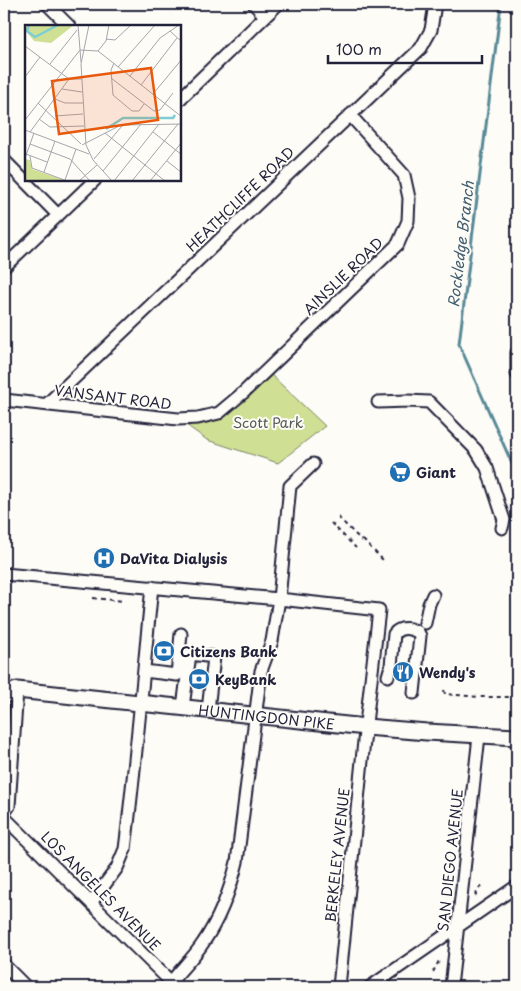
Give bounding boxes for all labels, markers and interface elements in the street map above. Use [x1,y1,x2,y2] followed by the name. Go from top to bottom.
[25,25,181,181] inset map
[328,32,482,64] scale bar
[336,37,382,60] text: 100 m
[181,142,299,256] street label: HEATHCLIFFE ROAD
[441,179,479,308] water label: Rockledge Branch
[298,232,388,320] street label: AINSLIE ROAD
[53,379,173,415] street label: VANSANT ROAD
[233,412,304,433] park label: Scott Park
[388,460,412,484] supermarket icon: Giant
[416,462,456,483] place label: Giant
[92,546,116,570] hospital icon: DaVita Dialysis
[120,548,228,569] place label: DaVita Dialysis
[152,639,176,663] bank icon: Citizens Bank
[180,641,278,662] place label: Citizens Bank
[391,660,415,684] restaurant icon: Wendy's
[419,662,476,683] place label: Wendy's
[187,667,211,691] bank icon: KeyBank
[215,669,276,690] place label: KeyBank
[198,699,336,734] street label: HUNTINGDON PIKE
[319,787,355,923] street label: BERKELEY AVENUE
[432,788,468,932] street label: SAN DIEGO AVENUE
[37,827,165,955] street label: LOS ANGELES AVENUE

